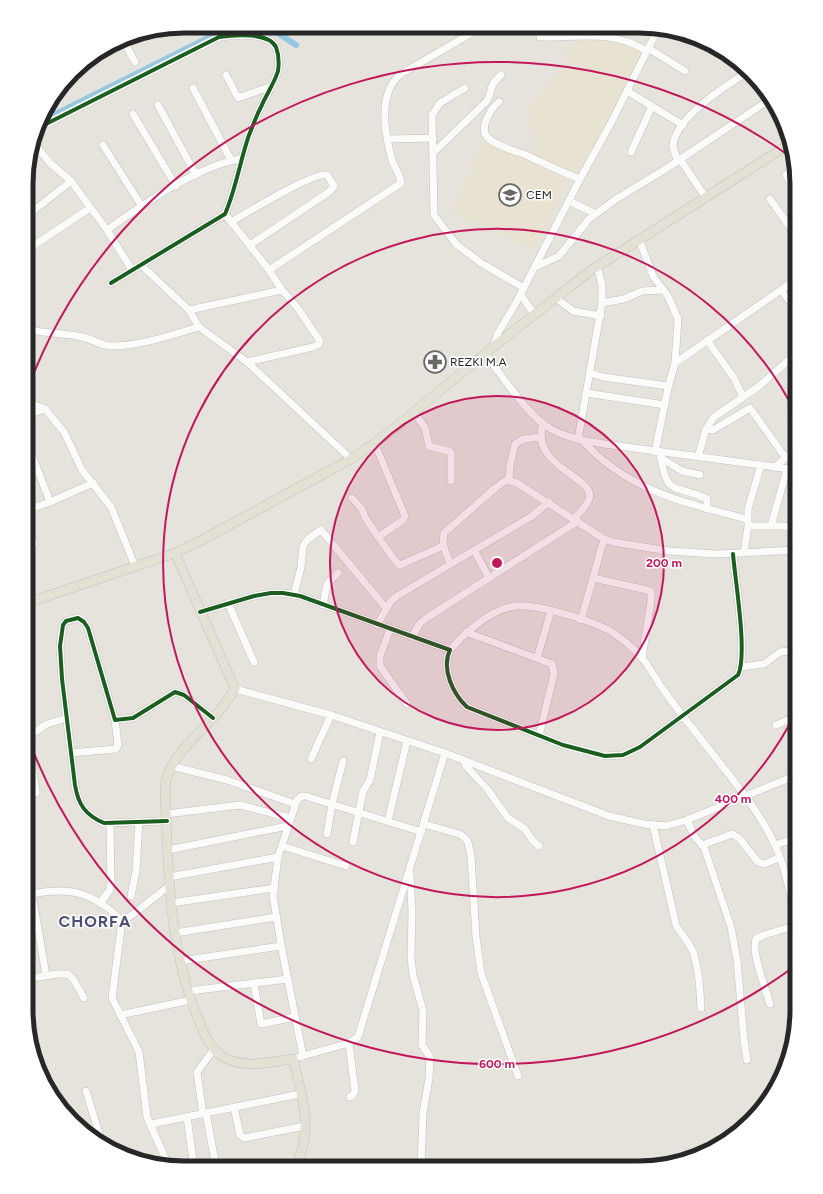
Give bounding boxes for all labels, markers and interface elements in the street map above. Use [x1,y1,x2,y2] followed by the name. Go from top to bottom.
[497,182,523,208] school or university icon: CEM
[526,188,552,202] place label: CEM
[422,349,448,375] pharmacy icon: REZKI M.A
[450,355,507,369] place label: REZKI M.A
[490,556,504,570] centre of rings
[646,556,682,570] text: 200 m
[715,792,751,806] text: 400 m
[59,912,131,931] district label: CHORFA
[479,1057,515,1071] text: 600 m

